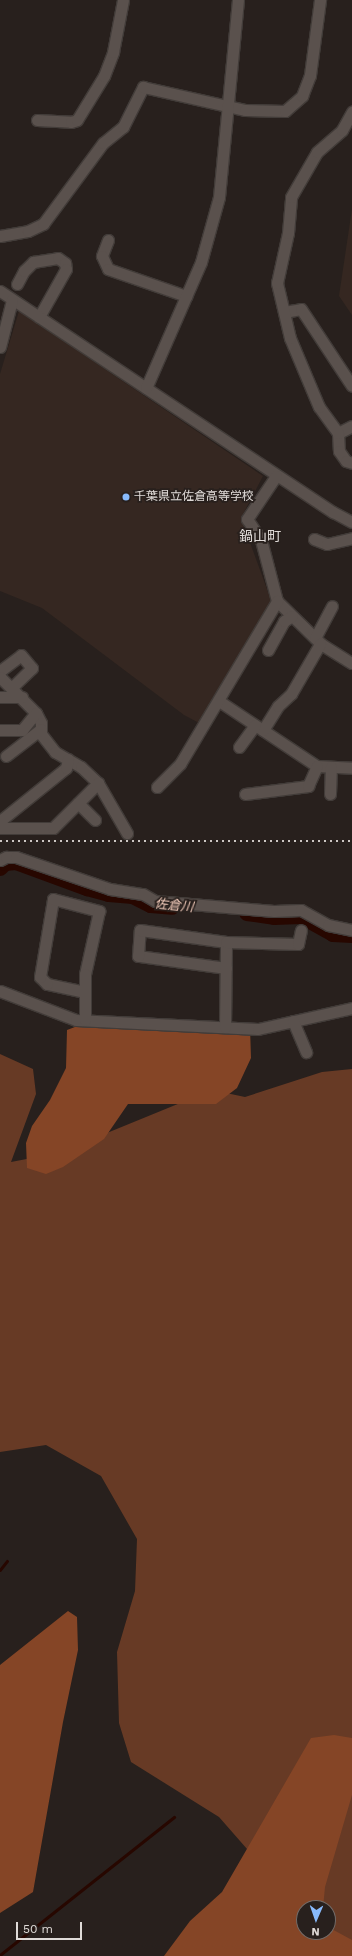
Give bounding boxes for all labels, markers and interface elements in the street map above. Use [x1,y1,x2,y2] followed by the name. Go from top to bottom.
[134,490,254,504] place label: 千葉県立佐倉高等学校
[121,492,131,502] marker: 千葉県立佐倉高等学校
[239,528,281,544] district label: 鍋山町
[154,896,194,916] water label: 佐倉川
[296,1900,336,1940] north arrow
[18,1914,84,1940] scale bar
[23,1922,53,1936] text: 50 m
[311,1925,320,1938] text: N

